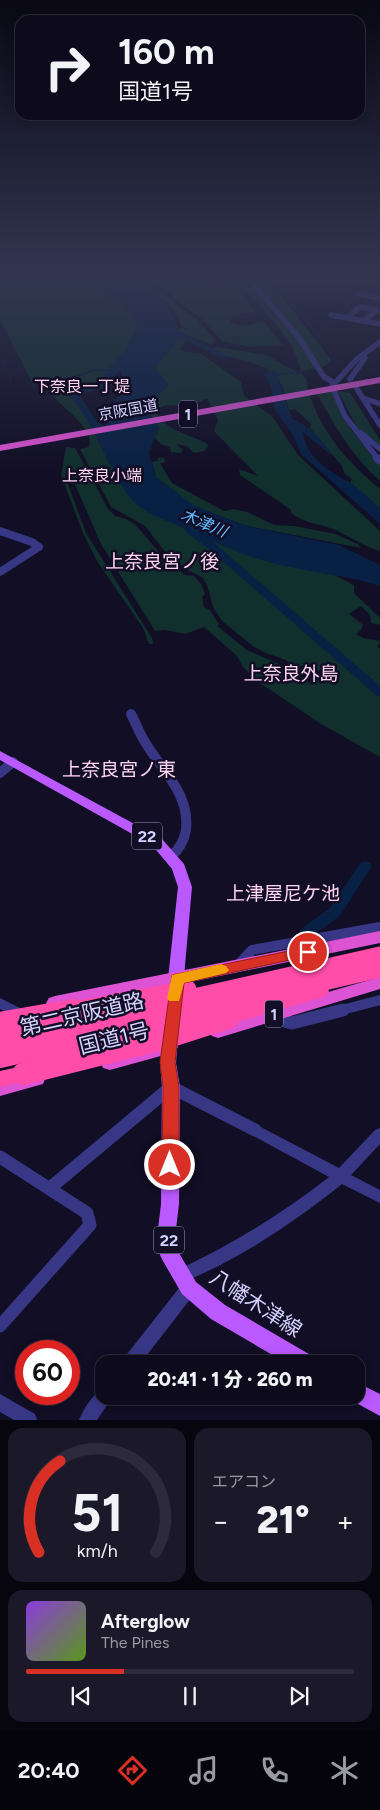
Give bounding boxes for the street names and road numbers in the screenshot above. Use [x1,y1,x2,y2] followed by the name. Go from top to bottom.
[97,396,159,424] street label: 京阪国道
[179,400,197,428] road number: 1
[132,822,162,849] road number: 22
[18,988,146,1040] street label: 第二京阪道路
[265,1001,283,1028] road number: 1
[76,1017,152,1059] street label: 国道1号
[154,1226,184,1254] road number: 22
[205,1264,307,1342] street label: 八幡木津線

